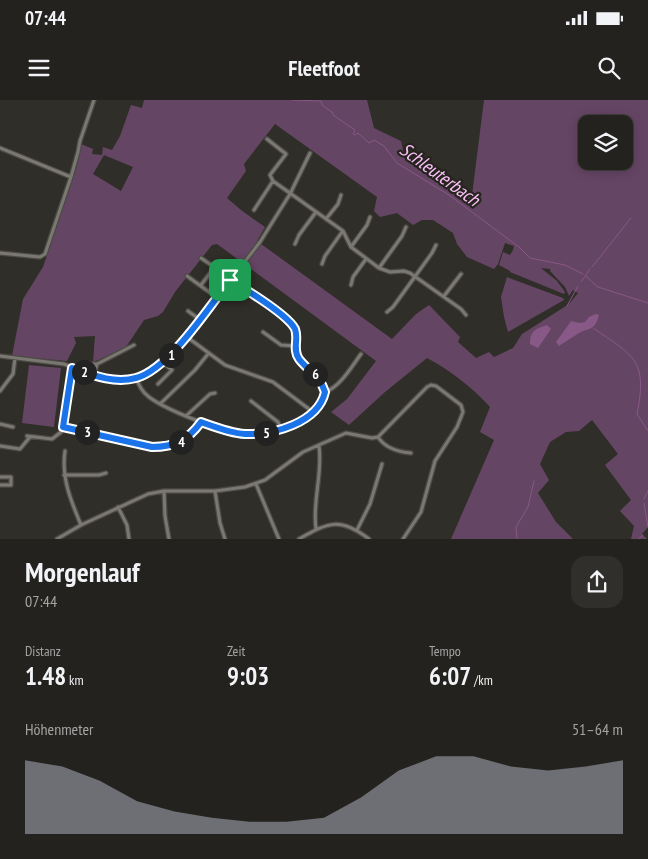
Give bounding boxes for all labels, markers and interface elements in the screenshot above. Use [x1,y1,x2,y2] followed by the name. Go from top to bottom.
[25,6,66,30] text: 07:44
[25,54,53,82] icon: menu
[288,54,360,82] text: Fleetfoot
[595,54,623,82] icon: search
[578,115,633,170] map controls
[578,115,633,170] button: layers
[395,137,486,212] water label: Schleuterbach
[209,259,251,301] pin
[216,266,244,294] icon: arrive
[158,342,184,368] pin: 1
[168,346,175,364] text: 1
[72,360,96,384] pin: 2
[302,362,328,386] pin: 6
[81,363,88,381] text: 2
[312,365,319,383] text: 6
[74,420,100,444] pin: 3
[254,420,278,446] pin: 5
[84,423,91,441] text: 3
[263,424,270,442] text: 5
[168,430,194,454] pin: 4
[178,433,185,451] text: 4
[25,553,140,590] text: Morgenlauf
[571,556,623,608] button: share
[25,591,57,611] text: 07:44
[25,642,61,660] text: Distanz
[227,642,245,660] text: Zeit
[429,642,461,660] text: Tempo
[25,660,66,692] text: 1.48
[227,660,269,692] text: 9:03
[429,660,471,692] text: 6:07
[66,671,84,689] text: km
[471,671,493,689] text: /km
[25,719,93,739] text: Höhenmeter
[572,719,623,739] text: 51–64 m

